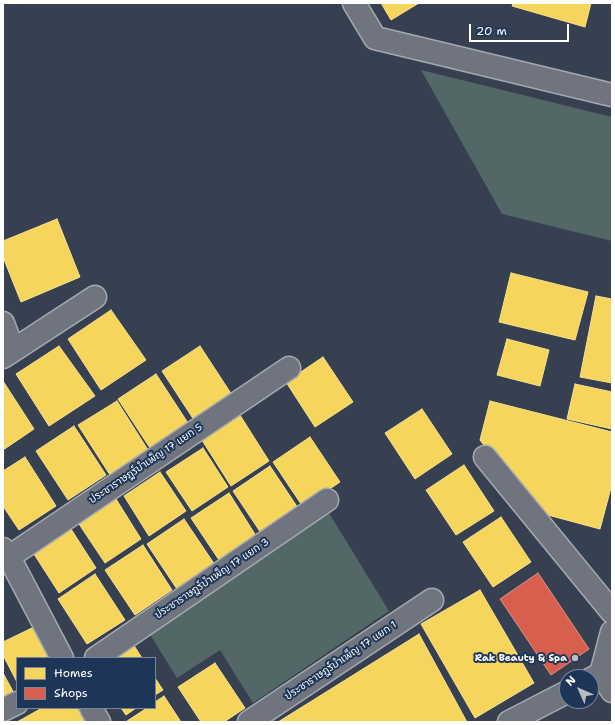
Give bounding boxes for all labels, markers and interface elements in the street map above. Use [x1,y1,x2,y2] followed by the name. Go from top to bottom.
[471,16,571,42] scale bar
[476,23,507,39] text: 20 m
[87,421,205,507] street label: ประชาราษฎร์บำเพ็ญ 17 แยก 5
[153,536,271,622] street label: ประชาราษฎร์บำเพ็ญ 17 แยก 3
[283,619,399,703] street label: ประชาราษฎร์บำเพ็ญ 17 แยก 1
[475,652,567,664] place label: Rak Beauty & Spa
[570,653,580,663] marker: Rak Beauty & Spa
[16,657,156,709] legend
[54,665,93,681] text: Homes
[559,669,599,709] north arrow
[562,672,579,689] text: N
[54,685,88,701] text: Shops

